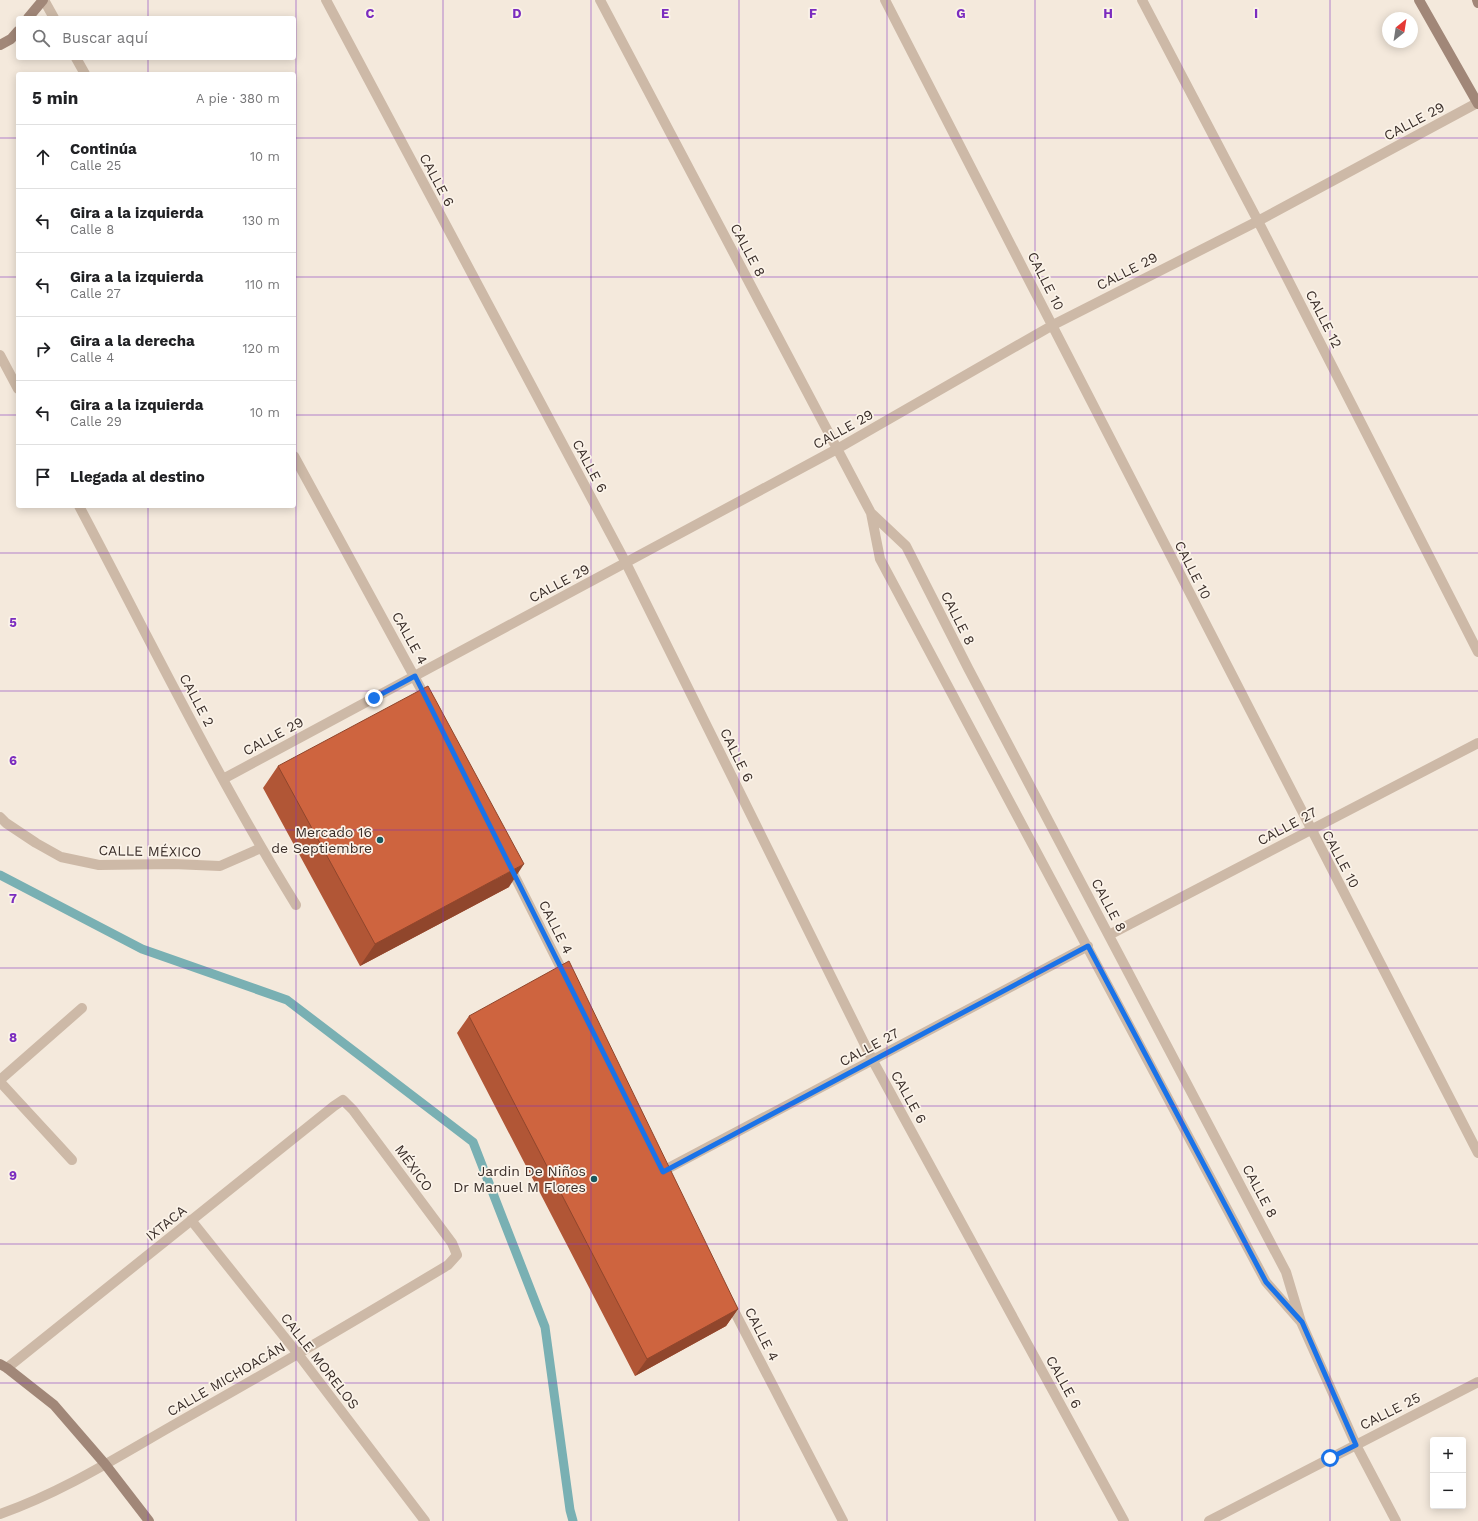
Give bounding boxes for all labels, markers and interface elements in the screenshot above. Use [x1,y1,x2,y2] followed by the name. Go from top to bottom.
[366,6,375,21] text: C
[512,6,522,21] text: D
[661,6,669,21] text: E
[809,6,817,21] text: F
[956,6,966,21] text: G
[1103,6,1113,21] text: H
[1254,6,1258,21] text: I
[1382,12,1418,48] north arrow
[16,16,296,60] search box
[30,27,52,49] icon: search
[62,29,148,47] text: Buscar aquí
[32,88,78,108] text: 5 min
[196,91,280,106] text: A pie · 380 m
[1381,98,1447,144] street label: CALLE 29
[70,140,137,158] text: Continúa
[32,146,54,168] icon: ahead
[250,149,280,164] text: 10 m
[416,151,458,209] street label: CALLE 6
[70,158,121,173] text: Calle 25
[70,204,203,222] text: Gira a la izquierda
[32,210,54,232] icon: left
[242,213,280,228] text: 130 m
[727,221,769,279] street label: CALLE 8
[70,222,114,237] text: Calle 8
[1025,249,1067,313] street label: CALLE 10
[1094,249,1160,293] street label: CALLE 29
[70,268,203,286] text: Gira a la izquierda
[32,274,54,296] icon: left
[245,277,280,292] text: 110 m
[70,286,121,301] text: Calle 27
[1303,287,1345,351] street label: CALLE 12
[70,332,195,350] text: Gira a la derecha
[32,338,54,360] icon: right
[242,341,280,356] text: 120 m
[70,350,114,365] text: Calle 4
[70,396,203,414] text: Gira a la izquierda
[32,402,54,424] icon: left
[250,405,280,420] text: 10 m
[810,406,876,452] street label: CALLE 29
[70,414,122,429] text: Calle 29
[569,437,611,495] street label: CALLE 6
[32,466,54,488] icon: arrive
[70,468,205,486] text: Llegada al destino
[1172,538,1214,602] street label: CALLE 10
[526,560,592,606] street label: CALLE 29
[938,589,978,647] street label: CALLE 8
[389,609,431,667] street label: CALLE 4
[9,615,17,630] text: 5
[176,671,218,729] street label: CALLE 2
[365,689,383,707] route end
[240,713,306,759] street label: CALLE 29
[717,726,757,784] street label: CALLE 6
[9,753,17,768] text: 6
[1255,804,1320,848] street label: CALLE 27
[271,824,372,856] place label: Mercado 16 de Septiembre
[1319,827,1363,891] street label: CALLE 10
[375,835,385,845] marker: Mercado 16 de Septiembre
[98,842,202,860] street label: CALLE MÉXICO
[1088,876,1130,934] street label: CALLE 8
[9,891,17,906] text: 7
[536,898,576,956] street label: CALLE 4
[837,1025,902,1069] street label: CALLE 27
[9,1030,17,1045] text: 8
[888,1068,930,1126] street label: CALLE 6
[392,1142,436,1194] street label: MÉXICO
[1239,1162,1281,1220] street label: CALLE 8
[453,1163,586,1195] place label: Jardin De Niños Dr Manuel M Flores
[9,1168,17,1183] text: 9
[589,1174,599,1184] marker: Jardin De Niños Dr Manuel M Flores
[142,1202,190,1244] street label: IXTACA
[742,1305,782,1363] street label: CALLE 4
[278,1310,362,1412] street label: CALLE MORELOS
[164,1339,288,1419] street label: CALLE MICHOACÁN
[1043,1353,1085,1411] street label: CALLE 6
[1357,1389,1423,1433] street label: CALLE 25
[1430,1437,1466,1509] map controls
[1430,1437,1466,1473] button: +
[1321,1449,1339,1467] route start
[1430,1473,1466,1509] button: −

